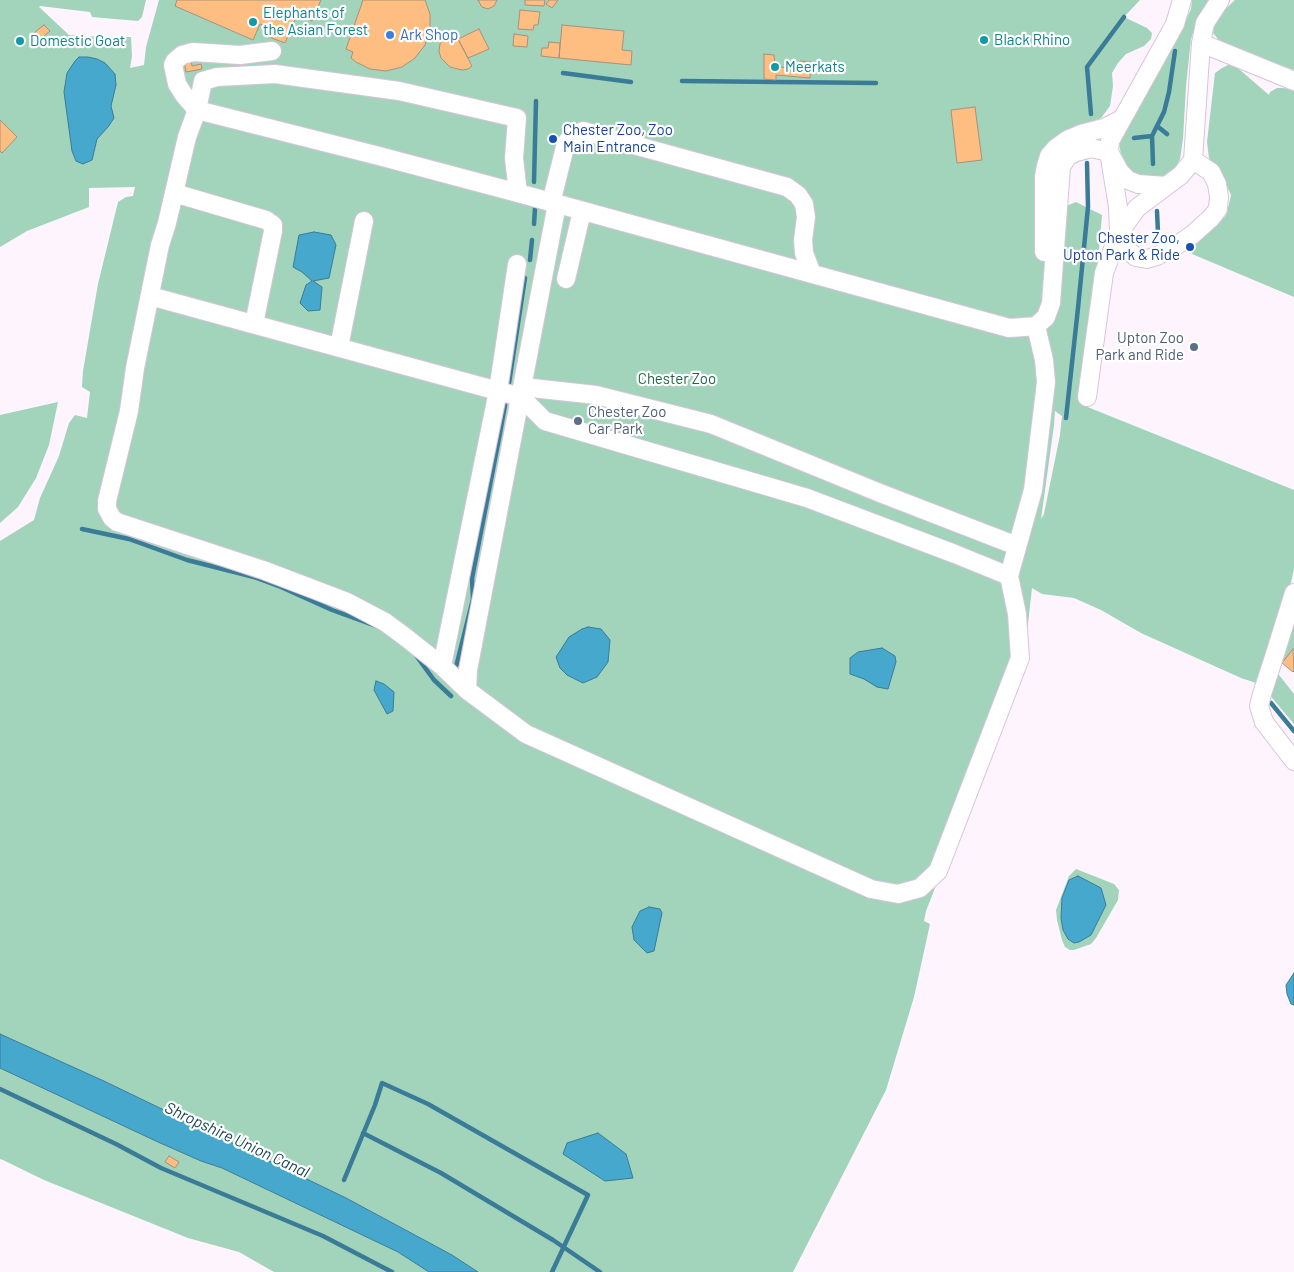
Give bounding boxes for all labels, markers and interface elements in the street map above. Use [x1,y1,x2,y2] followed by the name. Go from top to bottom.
[263,4,368,39] place label: Elephants of the Asian Forest
[247,16,259,28] marker: Elephants of the Asian Forest
[400,26,458,44] place label: Ark Shop
[384,29,396,41] marker: Ark Shop
[994,31,1070,49] place label: Black Rhino
[30,32,125,50] place label: Domestic Goat
[978,34,990,46] marker: Black Rhino
[14,35,26,47] marker: Domestic Goat
[785,58,845,76] place label: Meerkats
[769,61,781,73] marker: Meerkats
[563,121,673,156] place label: Chester Zoo, Zoo Main Entrance
[547,133,559,145] marker: Chester Zoo, Zoo Main Entrance
[1063,229,1180,264] place label: Chester Zoo, Upton Park & Ride
[1184,241,1196,253] marker: Chester Zoo, Upton Park & Ride
[1096,329,1184,364] place label: Upton Zoo Park and Ride
[1188,341,1200,353] marker: Upton Zoo Park and Ride
[638,370,716,388] park label: Chester Zoo
[588,403,666,438] place label: Chester Zoo Car Park
[572,415,584,427] marker: Chester Zoo Car Park
[162,1098,312,1182] water label: Shropshire Union Canal

